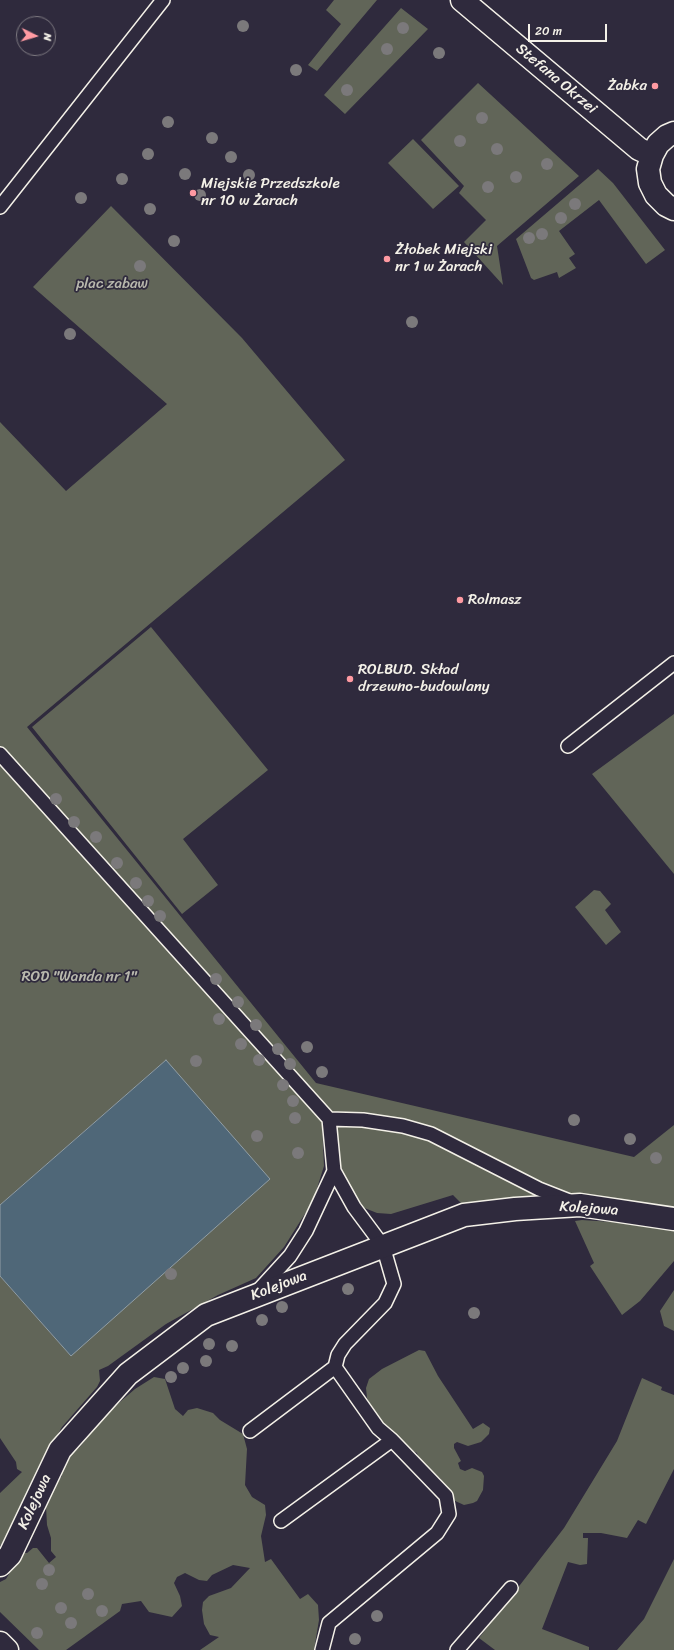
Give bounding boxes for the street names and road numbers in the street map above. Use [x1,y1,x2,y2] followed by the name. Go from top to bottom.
[512,40,600,118] street label: Stefana Okrzei
[559,1198,619,1220] street label: Kolejowa
[248,1267,310,1305] street label: Kolejowa
[14,1471,56,1533] street label: Kolejowa

